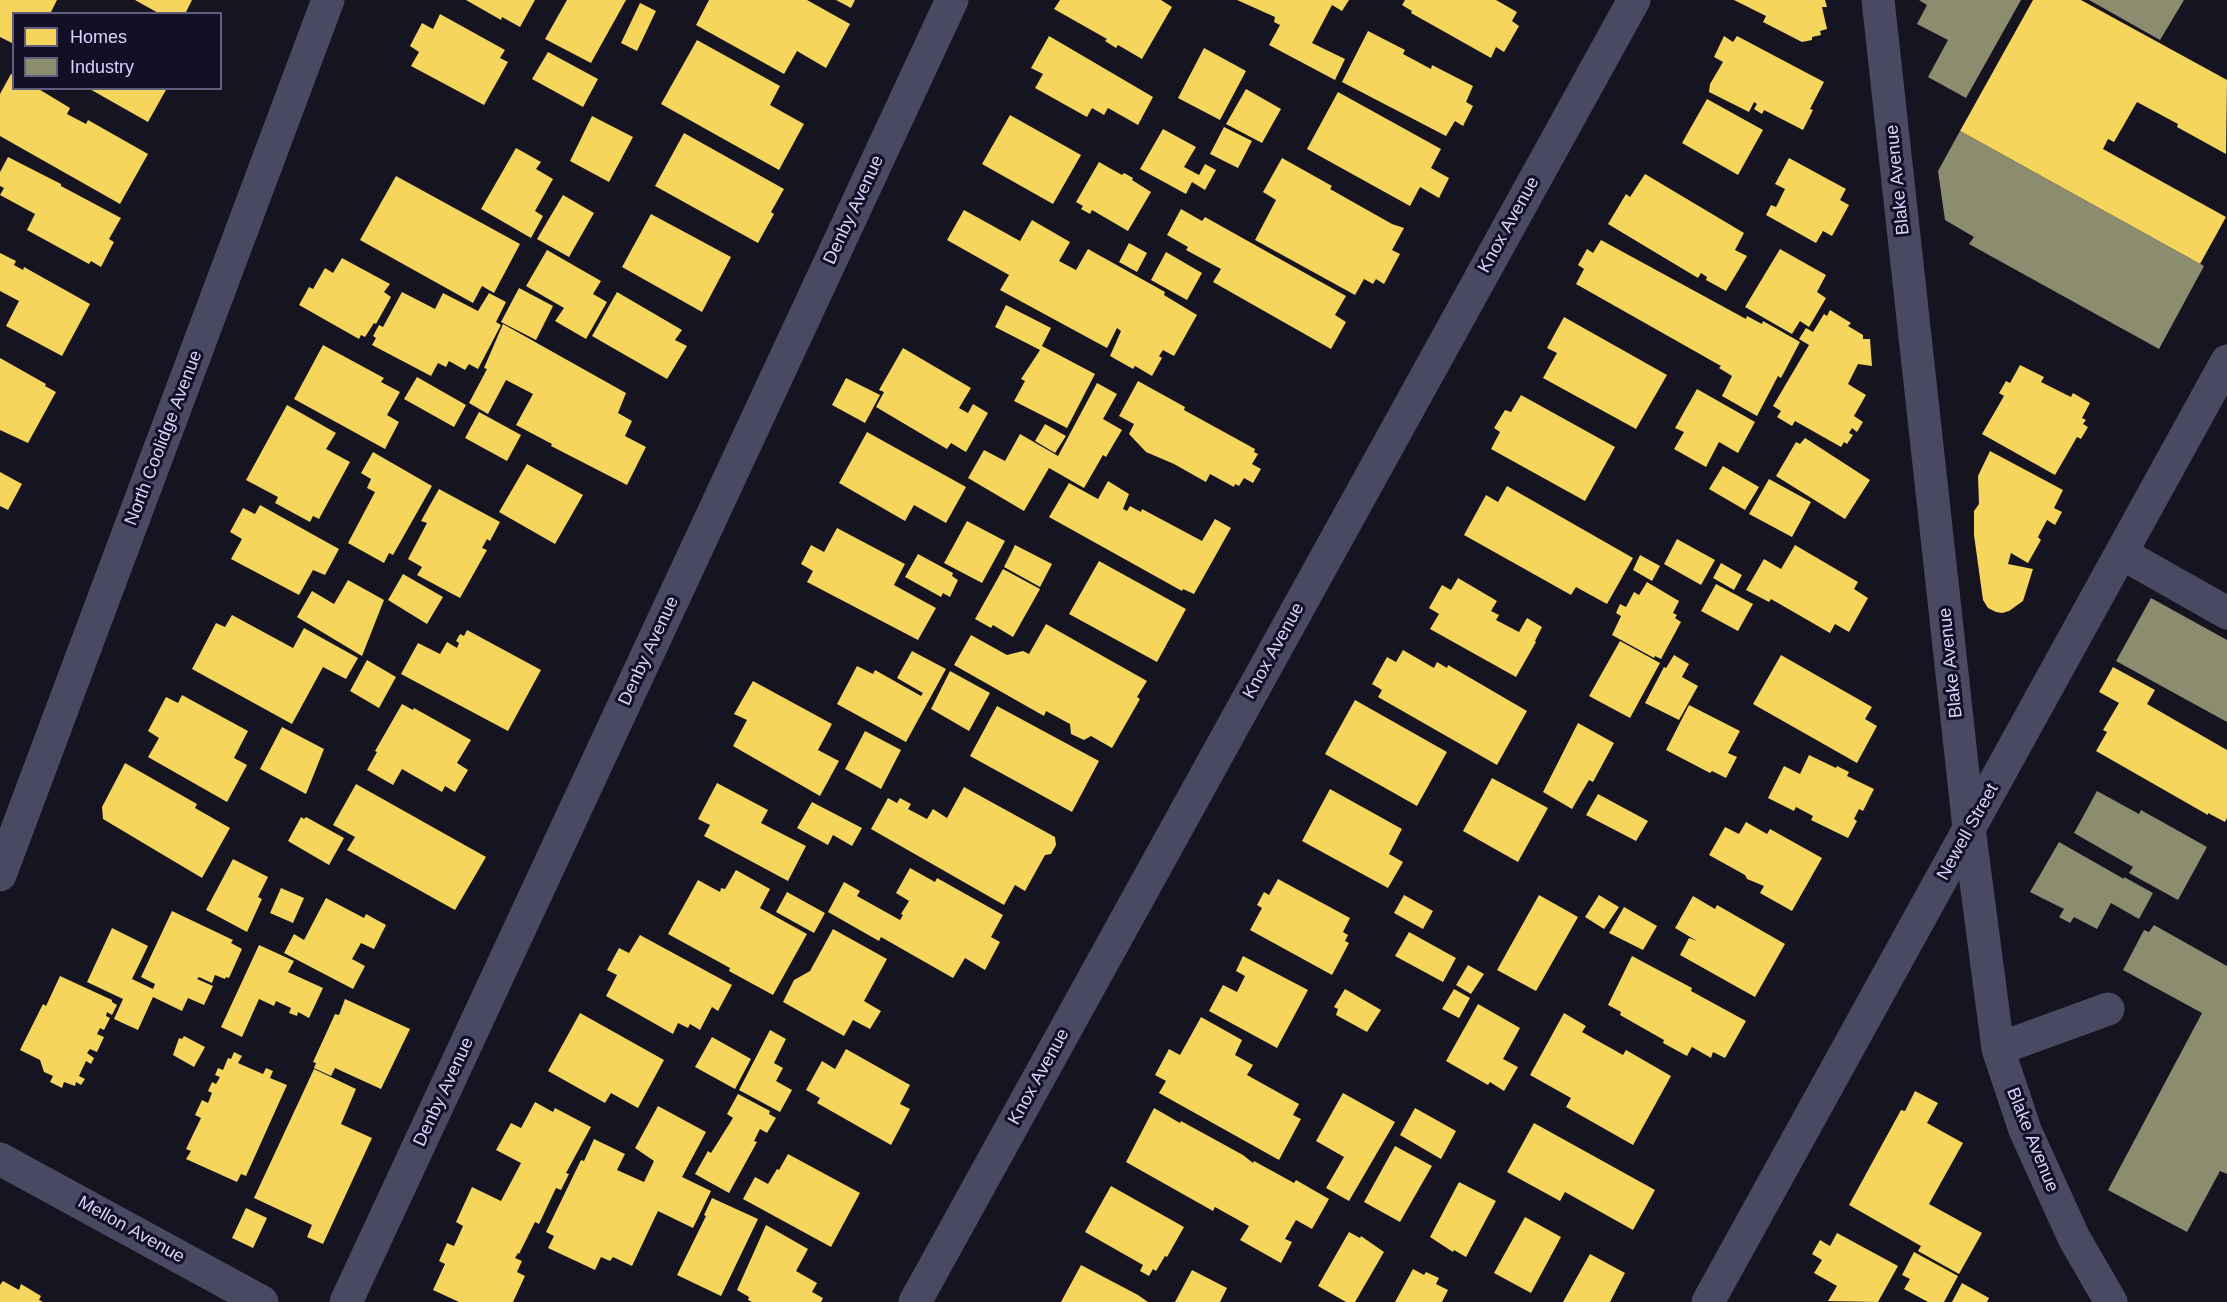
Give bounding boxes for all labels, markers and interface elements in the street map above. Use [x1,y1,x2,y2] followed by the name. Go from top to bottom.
[12,12,222,90] legend
[70,27,127,47] text: Homes
[70,57,134,77] text: Industry
[1881,124,1915,236] street label: Blake Avenue
[819,152,889,268] street label: Denby Avenue
[1474,173,1544,277] street label: Knox Avenue
[121,347,207,529] street label: North Coolidge Avenue
[614,593,684,709] street label: Denby Avenue
[1239,599,1309,703] street label: Knox Avenue
[1934,607,1968,719] street label: Blake Avenue
[1933,780,2003,884] street label: Newell Street
[1004,1025,1074,1129] street label: Knox Avenue
[409,1034,479,1150] street label: Denby Avenue
[2001,1085,2063,1195] street label: Blake Avenue
[74,1192,188,1268] street label: Mellon Avenue

